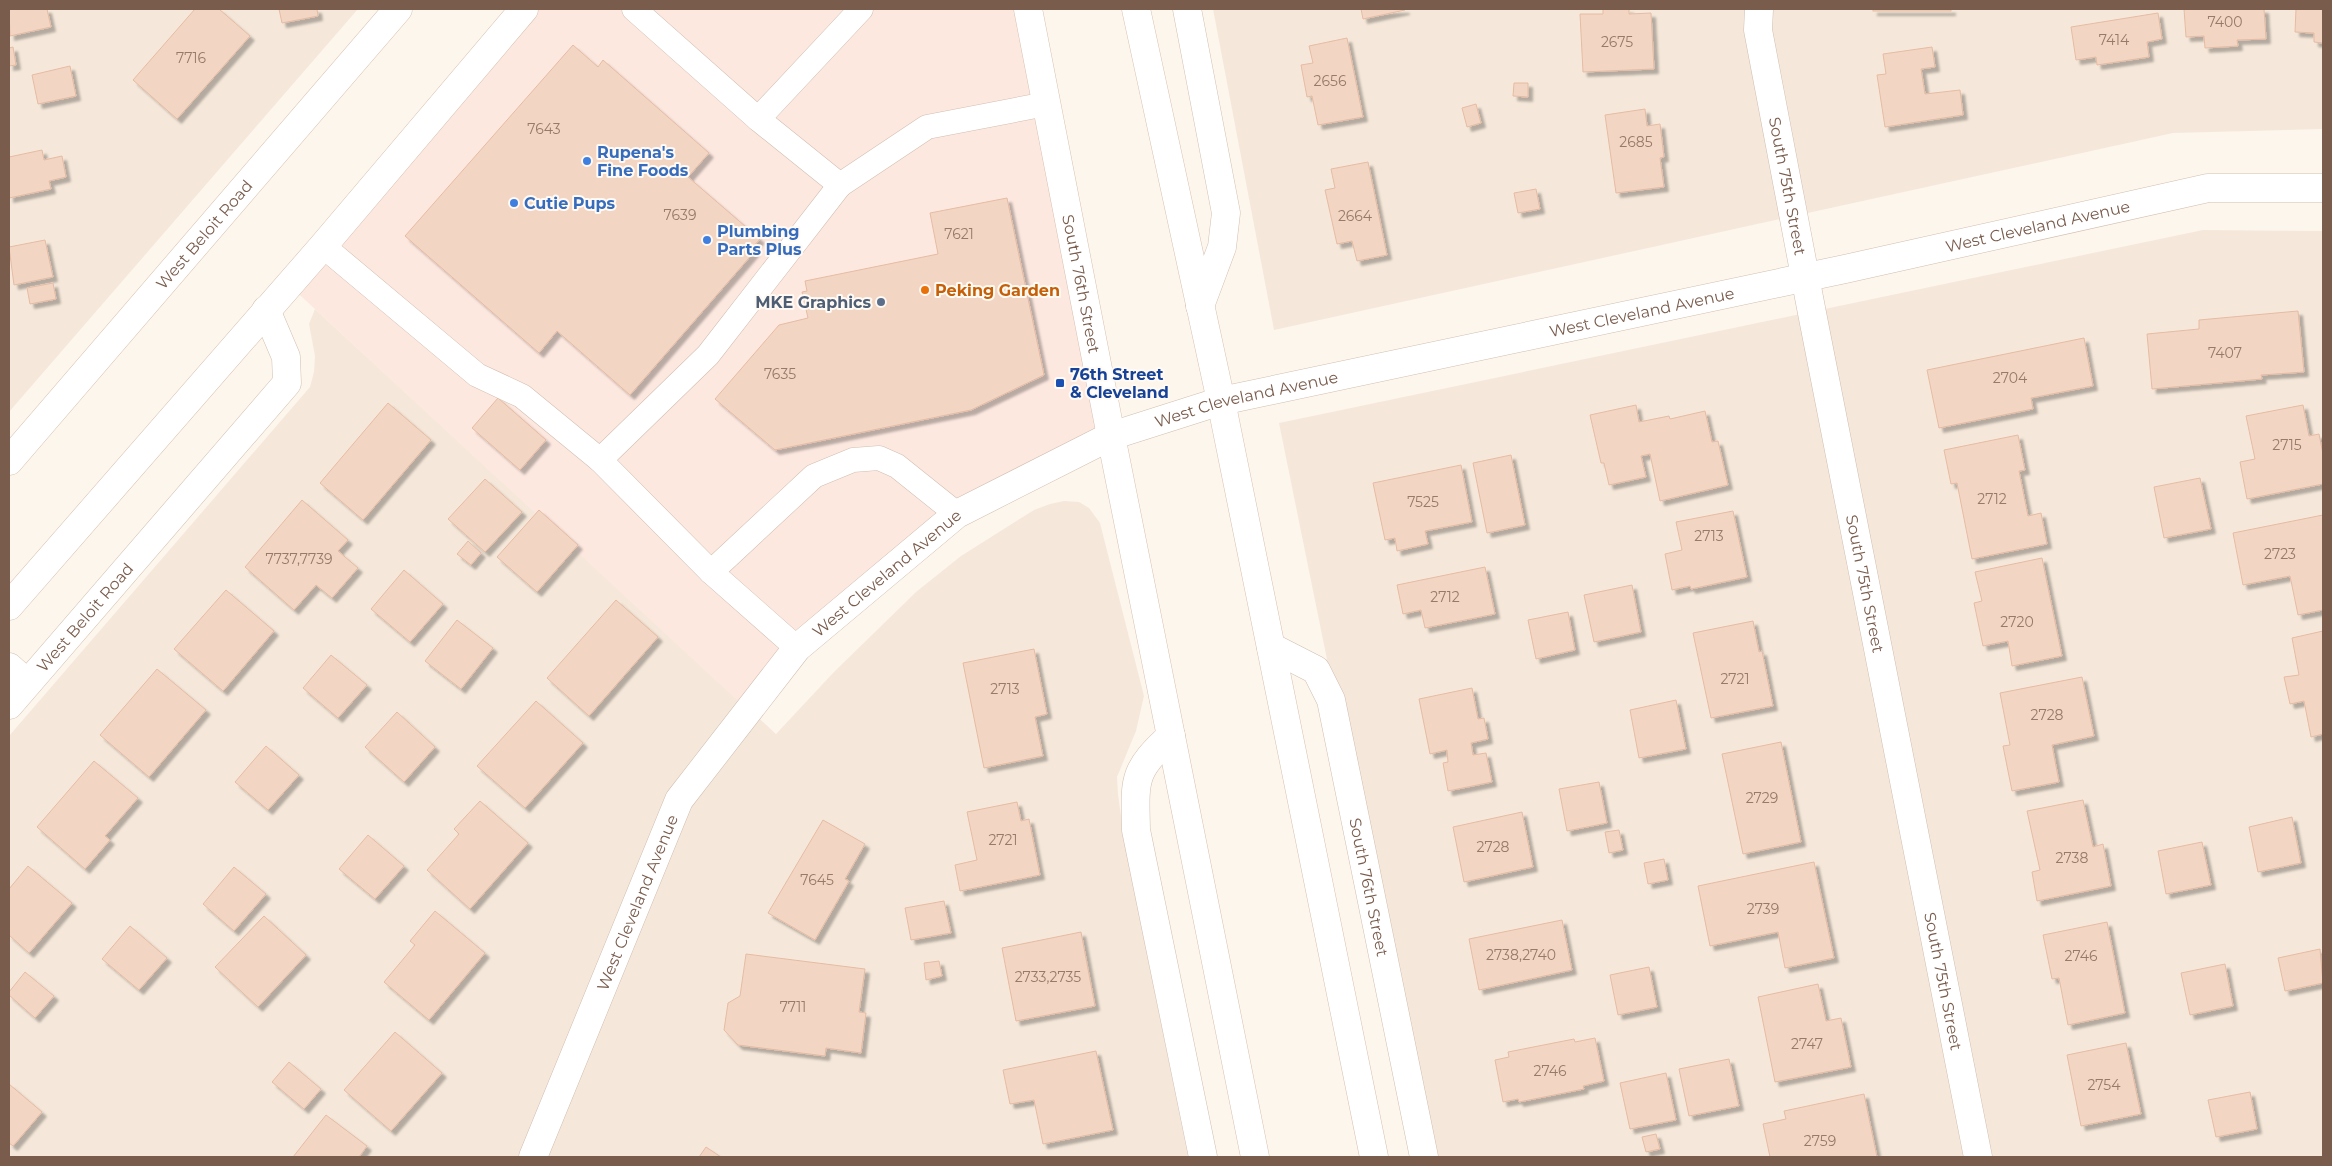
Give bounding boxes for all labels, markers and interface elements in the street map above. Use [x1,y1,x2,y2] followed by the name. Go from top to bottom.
[2207,13,2243,31] house number: 7400
[2099,31,2130,49] house number: 7414
[1601,33,1633,51] house number: 2675
[176,49,207,67] house number: 7716
[1314,72,1347,90] house number: 2656
[1765,116,1810,257] street label: South 75th Street
[527,120,561,138] house number: 7643
[1619,133,1653,151] house number: 2685
[597,143,689,180] place label: Rupena's Fine Foods
[581,155,593,167] marker: Rupena's Fine Foods
[152,176,257,293] street label: West Beloit Road
[524,194,616,213] place label: Cutie Pups
[508,197,520,209] marker: Cutie Pups
[1944,197,2132,256] street label: West Cleveland Avenue
[664,206,696,224] house number: 7639
[1338,207,1373,225] house number: 2664
[1058,213,1104,355] street label: South 76th Street
[717,222,802,259] place label: Plumbing Parts Plus
[944,225,974,243] house number: 7621
[701,234,713,246] marker: Plumbing Parts Plus
[935,281,1060,300] place label: Peking Garden
[919,284,931,296] marker: Peking Garden
[1548,284,1736,341] street label: West Cleveland Avenue
[755,293,871,312] place label: MKE Graphics
[875,296,887,308] marker: MKE Graphics
[2208,344,2242,362] house number: 7407
[764,365,796,383] house number: 7635
[1070,365,1169,402] place label: 76th Street & Cleveland
[1152,367,1340,431] street label: West Cleveland Avenue
[1993,369,2028,387] house number: 2704
[1054,377,1066,389] marker: 76th Street & Cleveland
[2272,436,2302,454] house number: 2715
[1977,490,2007,508] house number: 2712
[1407,493,1439,511] house number: 7525
[809,506,965,641] street label: West Cleveland Avenue
[1842,513,1888,655] street label: South 75th Street
[1694,527,1724,545] house number: 2713
[2264,545,2296,563] house number: 2723
[265,550,333,568] house number: 7737,7739
[33,559,137,676] street label: West Beloit Road
[1430,588,1460,606] house number: 2712
[2000,613,2034,631] house number: 2720
[1720,670,1750,688] house number: 2721
[990,680,1020,698] house number: 2713
[2030,706,2064,724] house number: 2728
[1746,789,1778,807] house number: 2729
[593,812,682,993] street label: West Cleveland Avenue
[1345,816,1392,959] street label: South 76th Street
[988,831,1018,849] house number: 2721
[1476,838,1510,856] house number: 2728
[2056,849,2089,867] house number: 2738
[800,871,834,889] house number: 7645
[1747,900,1779,918] house number: 2739
[1920,910,1966,1052] street label: South 75th Street
[1486,946,1556,964] house number: 2738,2740
[2064,947,2098,965] house number: 2746
[1015,968,1081,986] house number: 2733,2735
[780,998,806,1016] house number: 7711
[1791,1035,1823,1053] house number: 2747
[1533,1062,1567,1080] house number: 2746
[2087,1076,2121,1094] house number: 2754
[1804,1132,1836,1150] house number: 2759

